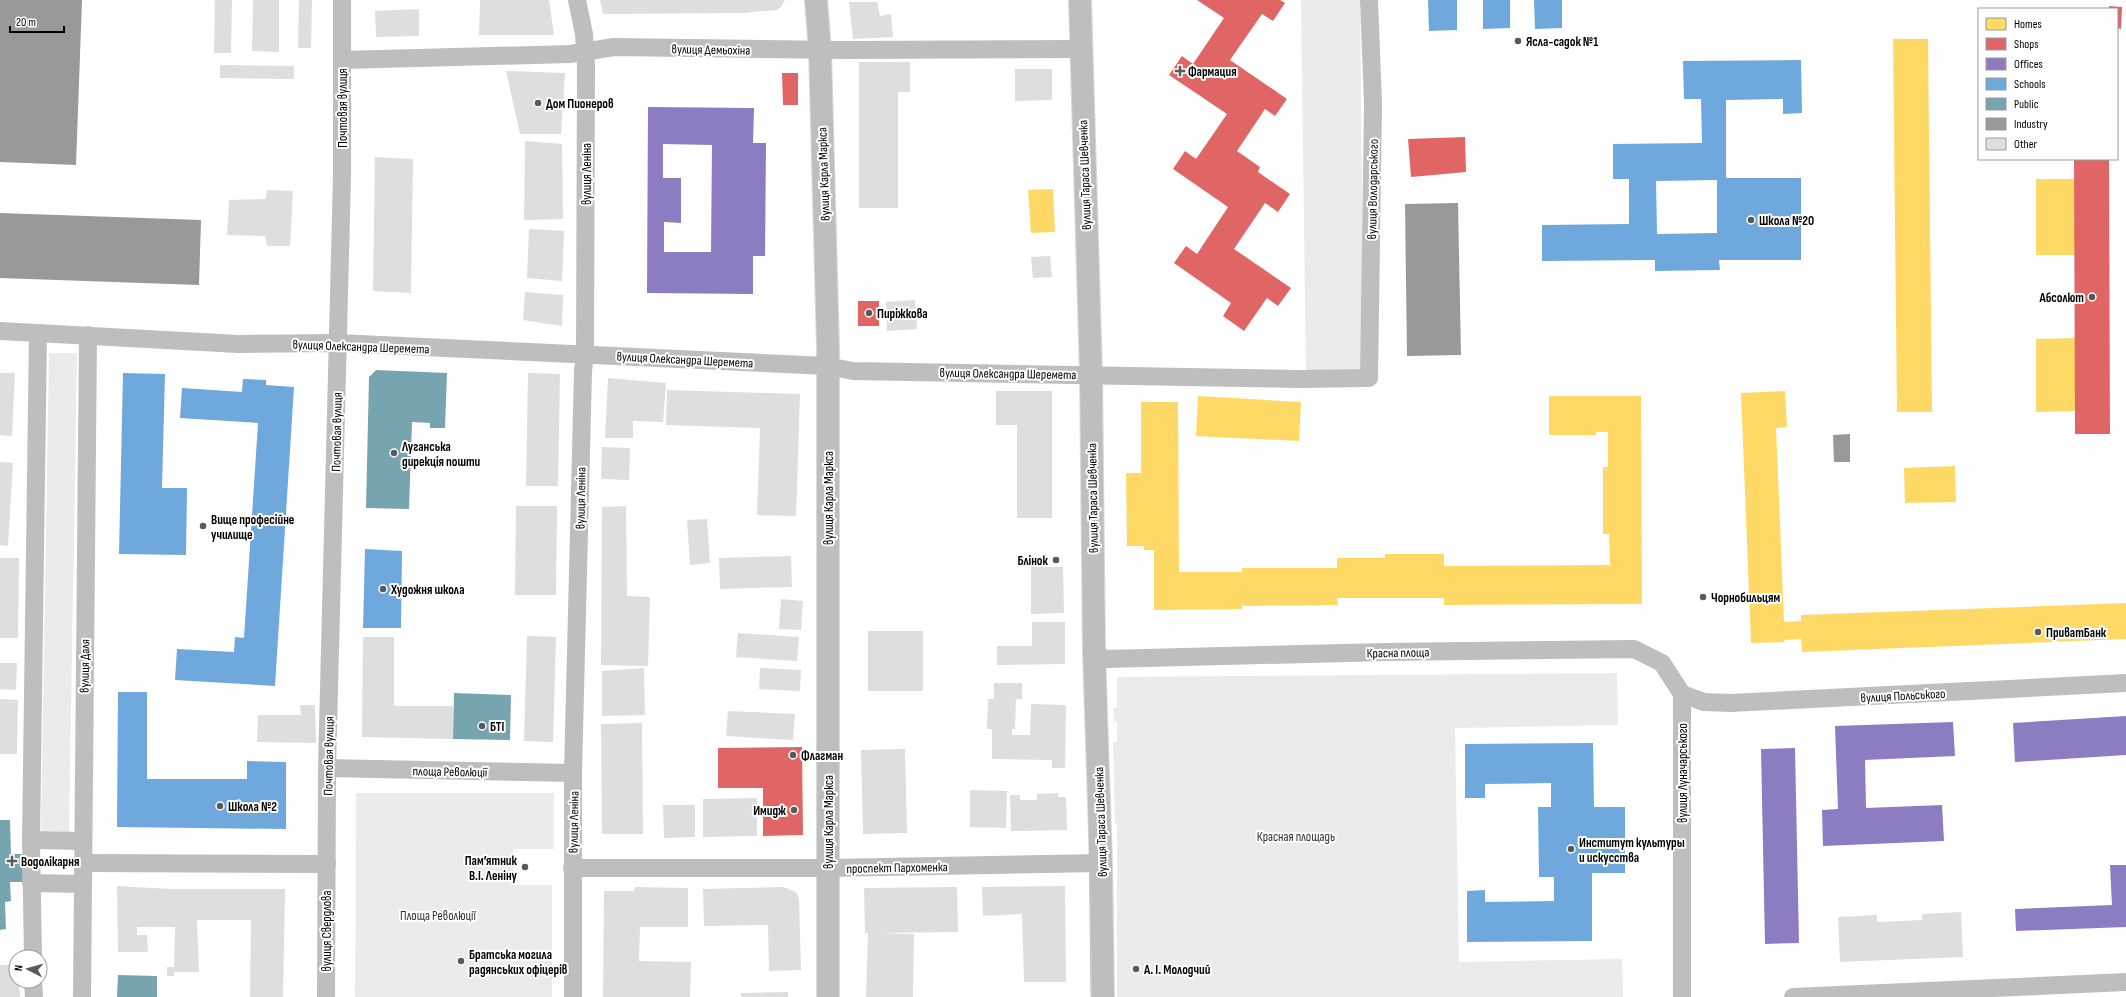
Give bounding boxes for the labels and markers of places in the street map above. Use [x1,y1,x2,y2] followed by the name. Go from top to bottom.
[1526,34,1598,50] place label: Ясла-садок №1
[1513,36,1523,46] marker: Ясла-садок №1
[1188,64,1237,80] place label: Фармация
[1175,66,1185,76] marker: Фармация
[546,96,614,112] place label: Дом Пионеров
[533,98,543,108] marker: Дом Пионеров
[1759,213,1814,229] place label: Школа №20
[1746,215,1756,225] marker: Школа №20
[2039,290,2084,306] place label: Абсолют
[2087,292,2097,302] marker: Абсолют
[877,306,928,322] place label: Пиріжкова
[864,308,874,318] marker: Пиріжкова
[401,439,481,470] place label: Луганська дирекція пошти
[389,448,399,458] marker: Луганська дирекція пошти
[211,512,295,543] place label: Вище професійне училище
[198,521,208,531] marker: Вище професійне училище
[1017,553,1049,569] place label: Блінок
[1051,555,1061,565] marker: Блінок
[390,582,464,598] place label: Художня школа
[378,584,388,594] marker: Художня школа
[1711,590,1780,606] place label: Чорнобильцям
[1698,592,1708,602] marker: Чорнобильцям
[2046,625,2107,641] place label: ПриватБанк
[2033,627,2043,637] marker: ПриватБанк
[490,719,504,735] place label: БТІ
[477,721,487,731] marker: БТІ
[801,748,843,764] place label: Флагман
[788,750,798,760] marker: Флагман
[228,799,277,815] place label: Школа №2
[215,801,225,811] marker: Школа №2
[753,803,786,819] place label: Имидж
[789,805,799,815] marker: Имидж
[1579,835,1685,866] place label: Институт культуры и искусства
[1566,844,1576,854] marker: Институт культуры и искусства
[465,853,518,884] place label: Пам’ятник В.І. Леніну
[21,854,79,870] place label: Водолікарня
[6,855,18,867] marker: Водолікарня
[520,862,530,872] marker: Пам’ятник В.І. Леніну
[469,947,568,978] place label: Братська могила радянських офіцерів
[456,956,466,966] marker: Братська могила радянських офіцерів
[1143,962,1211,978] place label: А. І. Молодчий
[1131,964,1141,974] marker: А. І. Молодчий

